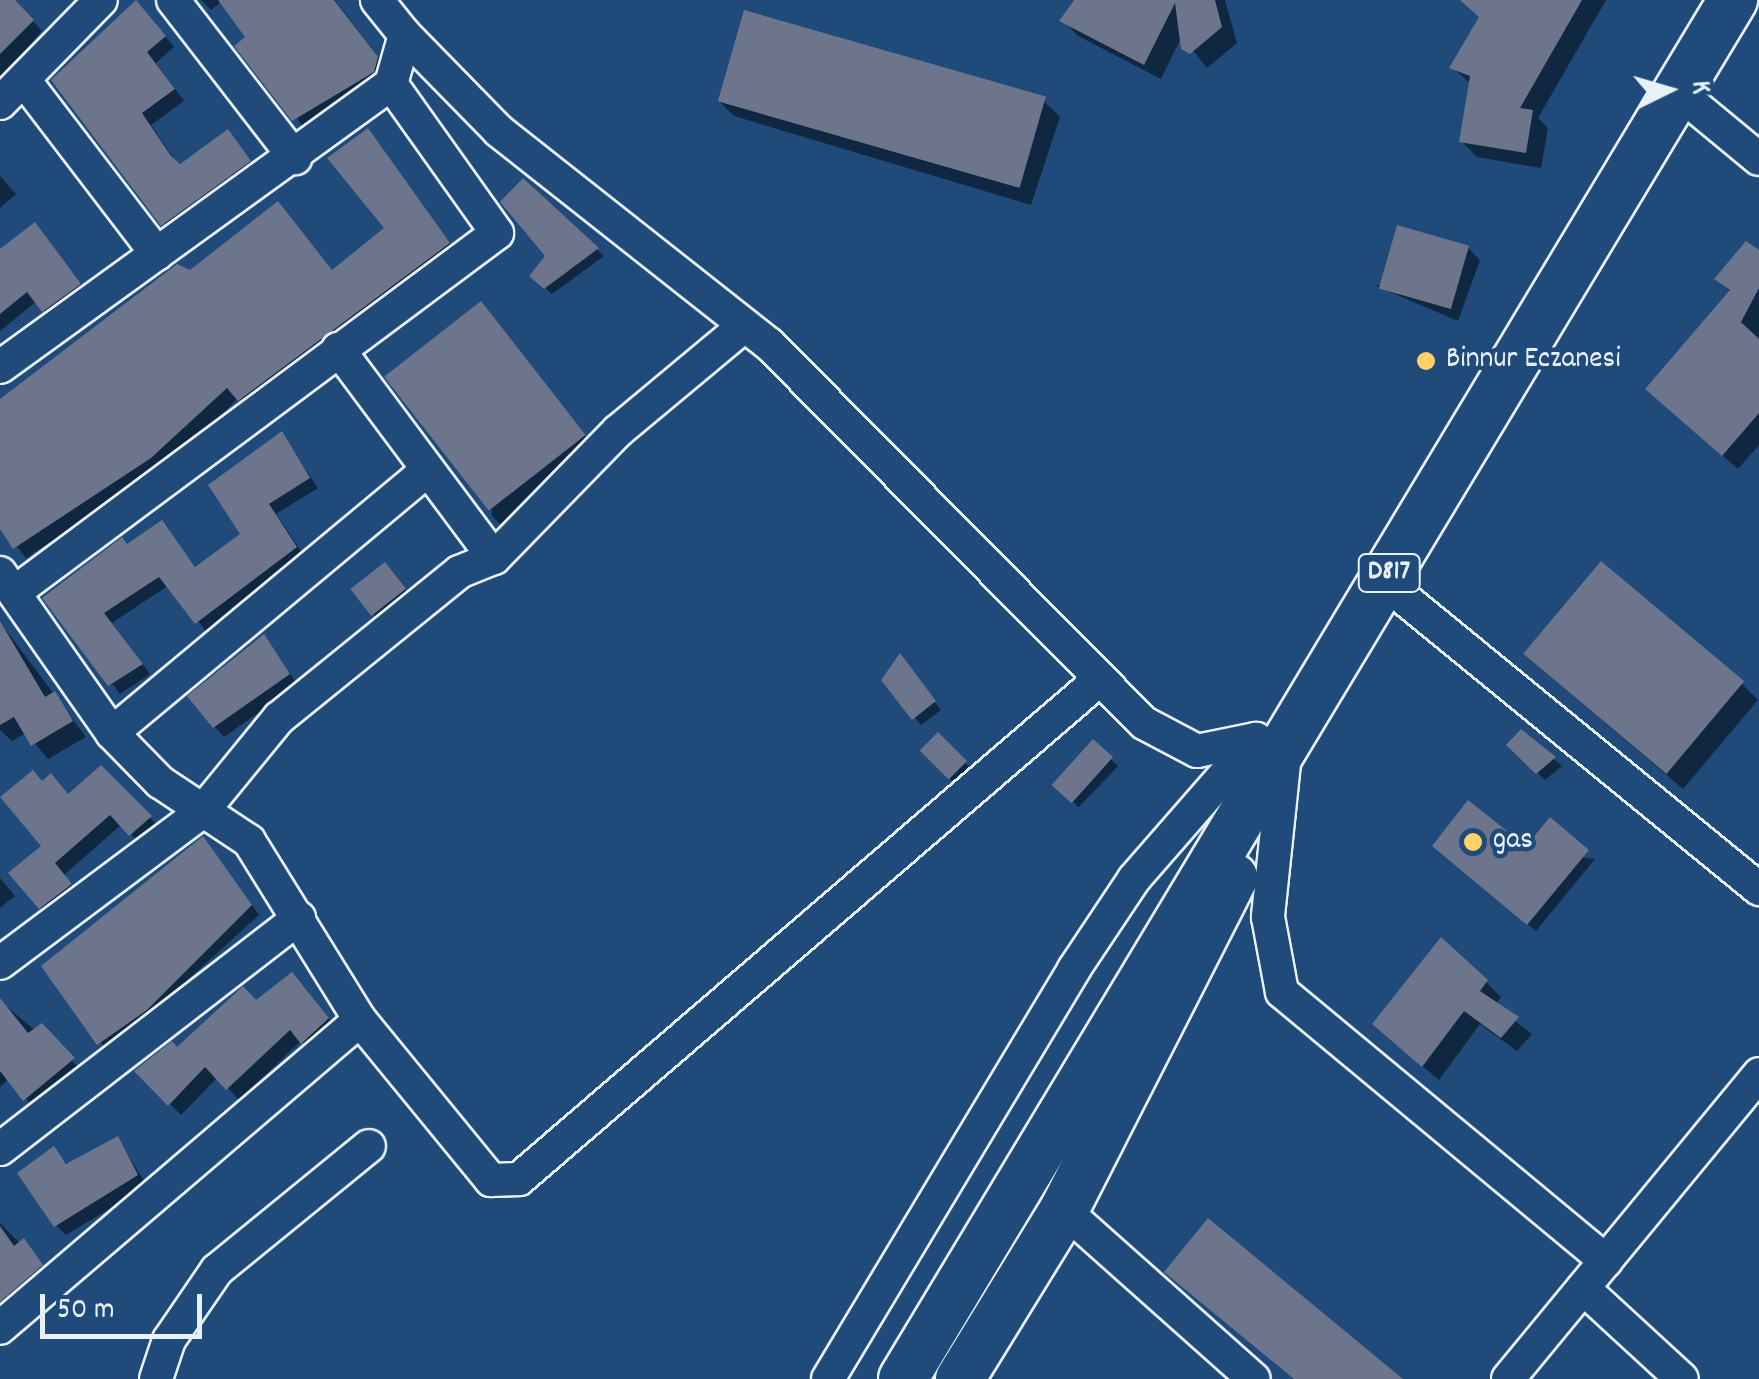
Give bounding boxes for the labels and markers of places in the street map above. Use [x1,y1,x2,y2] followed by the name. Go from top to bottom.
[1446,343,1621,379] place label: Binnur Eczanesi
[1415,350,1437,372] marker: Binnur Eczanesi
[1493,824,1533,860] place label: gas
[1462,831,1484,853] marker: gas

